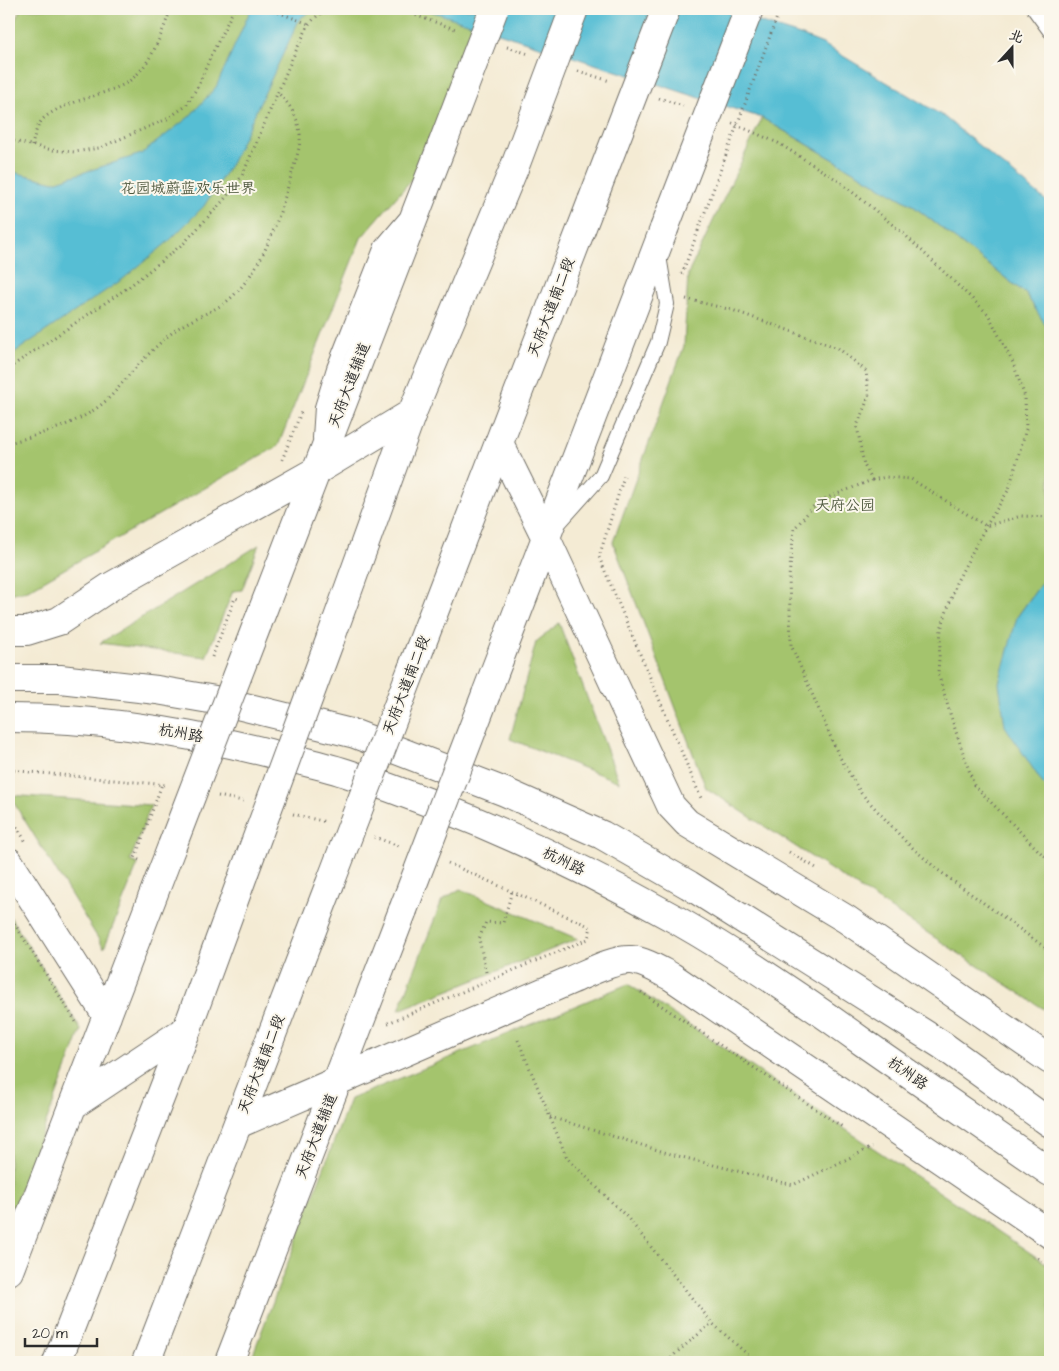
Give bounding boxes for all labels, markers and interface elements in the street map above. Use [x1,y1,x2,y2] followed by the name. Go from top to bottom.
[986,22,1036,72] north arrow
[1006,25,1026,49] text: 北
[120,178,256,199] park label: 花园城蔚蓝欢乐世界
[523,254,580,360] street label: 天府大道南二段
[324,339,375,431] street label: 天府大道辅道
[815,495,875,516] park label: 天府公园
[378,632,435,738] street label: 天府大道南二段
[157,719,205,748] street label: 杭州路
[539,842,589,881] street label: 杭州路
[233,1011,290,1117] street label: 天府大道南二段
[883,1052,932,1095] street label: 杭州路
[291,1090,342,1182] street label: 天府大道辅道
[25,1316,98,1348] scale bar
[32,1323,68,1344] text: 20 m

